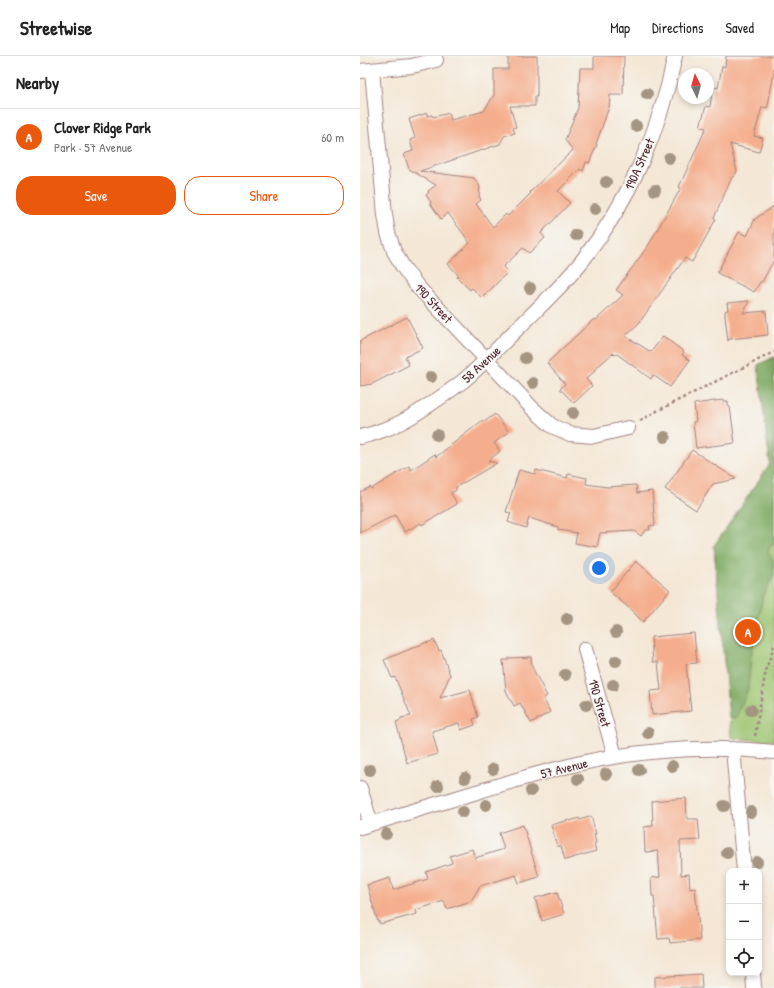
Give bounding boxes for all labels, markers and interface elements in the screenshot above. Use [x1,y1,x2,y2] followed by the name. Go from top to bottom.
[20,15,92,41] text: Streetwise
[610,18,630,37] text: Map
[652,18,703,37] text: Directions
[725,18,754,37] text: Saved
[678,68,714,104] north arrow
[16,71,59,94] text: Nearby
[54,117,151,138] text: Clover Ridge Park
[26,128,32,146] text: A
[321,128,344,146] text: 60 m
[620,135,659,193] street label: 190A Street
[54,138,132,156] text: Park · 57 Avenue
[16,176,176,215] button: Save
[184,176,344,215] button: Share
[411,279,458,327] street label: 190 Street
[458,341,504,387] street label: 58 Avenue
[589,558,609,578] your location
[735,617,761,647] pin: A
[585,677,615,729] street label: 190 Street
[539,753,589,783] street label: 57 Avenue
[726,868,762,976] map controls
[726,868,762,904] button: +
[726,904,762,940] button: −
[726,940,762,976] button: locate

